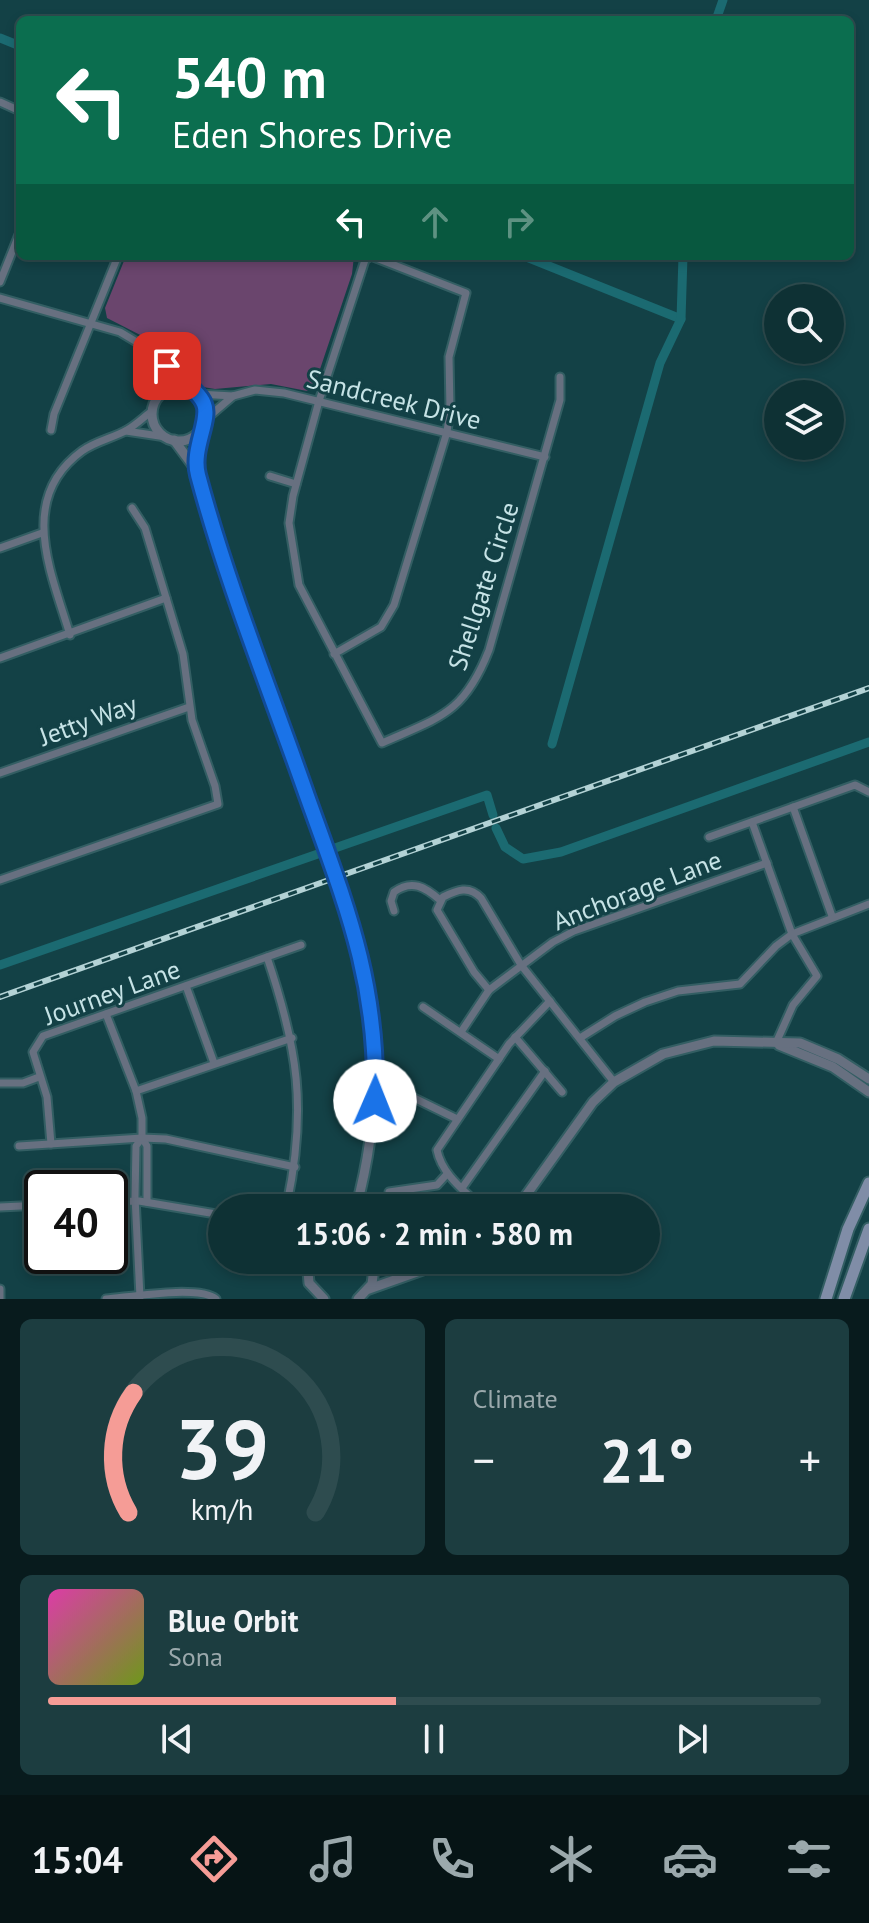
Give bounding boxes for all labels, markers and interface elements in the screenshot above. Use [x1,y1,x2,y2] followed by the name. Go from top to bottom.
[172,41,327,113] text: 540 m
[40,48,144,152] icon: left
[172,111,452,158] text: Eden Shores Drive
[329,200,373,244] icon: left
[413,200,457,244] icon: ahead
[497,200,541,244] icon: right
[764,284,844,460] map controls
[764,284,844,364] button: search
[133,332,201,400] pin
[145,344,189,388] icon: arrive
[303,361,485,437] street label: Sandcreek Drive
[764,380,844,460] button: layers
[440,498,526,674] street label: Shellgate Circle
[34,687,141,753] street label: Jetty Way
[548,843,726,937] street label: Anchorage Lane
[38,952,185,1032] street label: Journey Lane
[333,1059,417,1143] position arrow
[24,1170,128,1274] speed limit sign: 40
[295,1214,573,1253] text: 15:06 · 2 min · 580 m
[473,1382,558,1415] text: Climate
[175,1394,269,1502] text: 39
[600,1421,694,1499] text: 21°
[473,1431,495,1488] text: −
[799,1431,821,1488] text: +
[191,1491,254,1528] text: km/h
[168,1601,298,1640] text: Blue Orbit
[168,1640,223,1673] text: Sona
[155,1717,199,1761] icon: previous
[412,1717,456,1761] icon: pause
[670,1717,714,1761] icon: next
[186,1831,242,1887] icon: directions
[305,1831,361,1887] icon: music
[424,1831,480,1887] icon: phone
[543,1831,599,1887] icon: climate
[662,1831,718,1887] icon: car
[781,1831,837,1887] icon: filters
[32,1836,123,1883] text: 15:04

